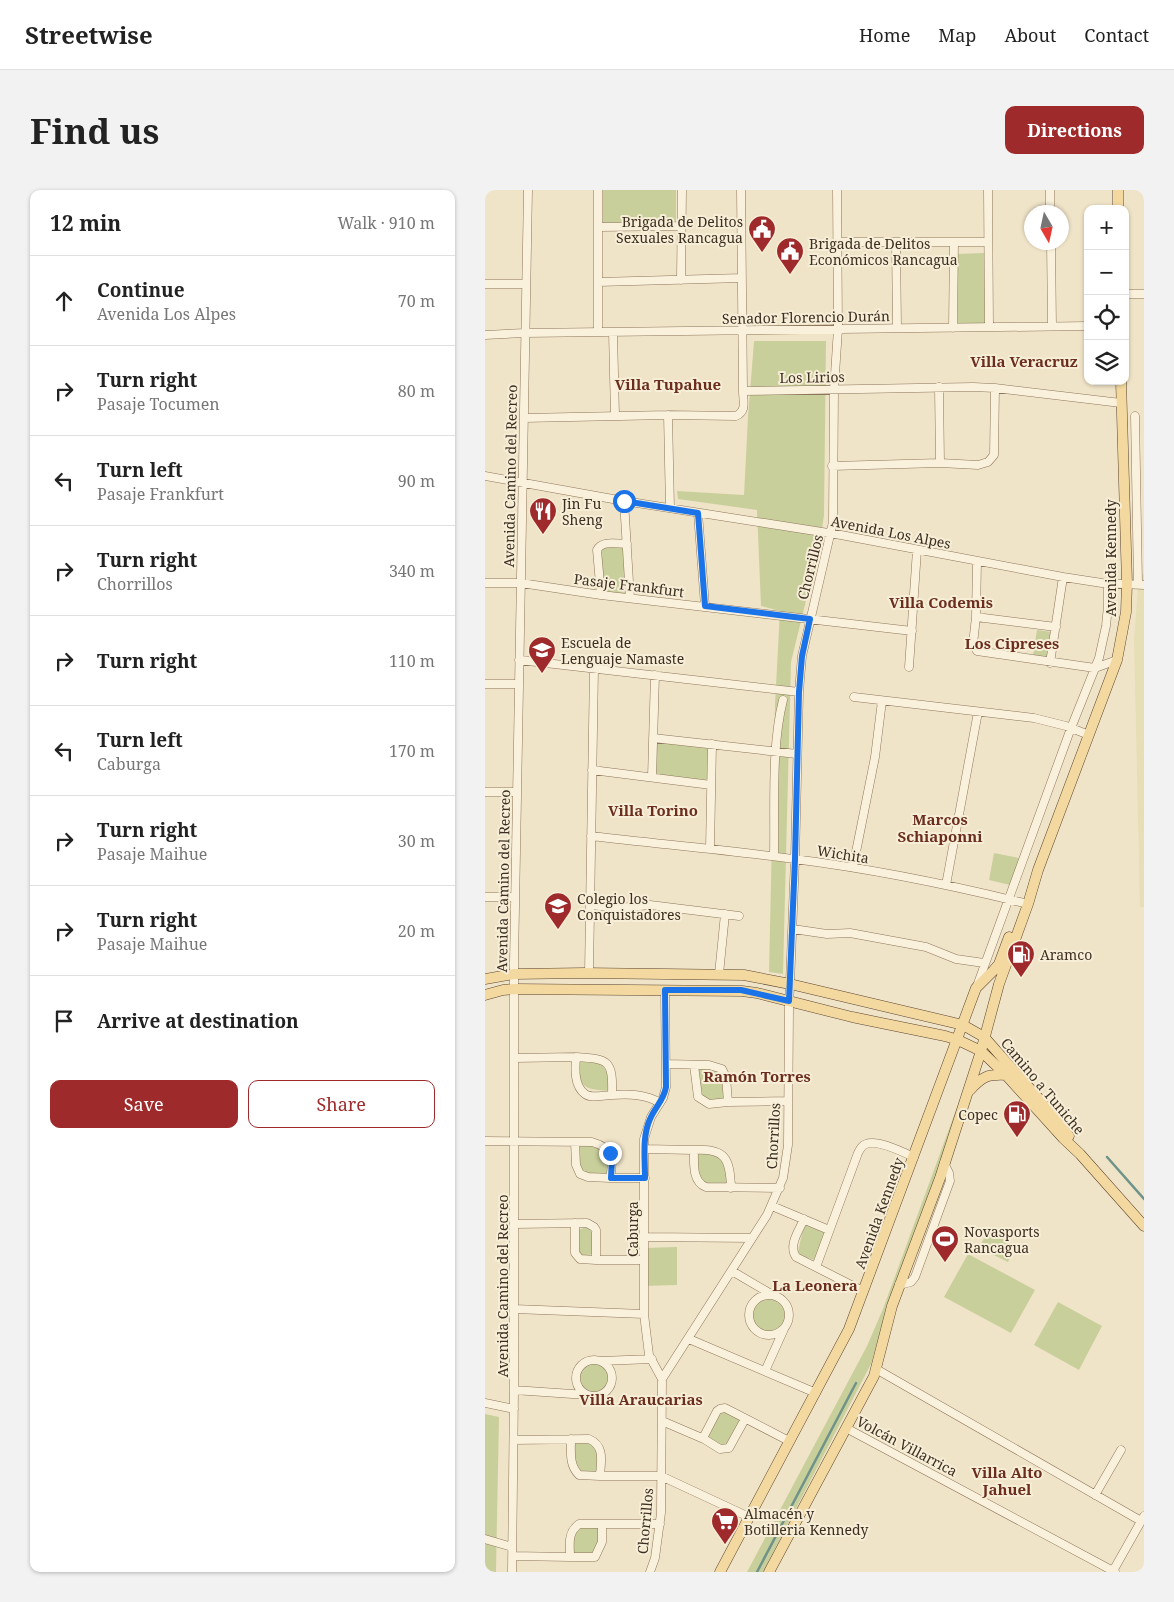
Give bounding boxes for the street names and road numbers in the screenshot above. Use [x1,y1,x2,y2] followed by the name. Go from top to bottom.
[722,306,890,328] street label: Senador Florencio Durán
[779,367,845,387] street label: Los Lirios
[499,384,521,568] street label: Avenida Camino del Recreo
[1101,499,1120,617] street label: Avenida Kennedy
[829,511,953,553] street label: Avenida Los Alpes
[793,533,827,601] street label: Chorrillos
[573,569,685,601] street label: Pasaje Frankfurt
[492,789,514,973] street label: Avenida Camino del Recreo
[816,841,870,867] street label: Wichita
[997,1034,1089,1138] street label: Camino a Tuniche
[762,1102,784,1170] street label: Chorrillos
[850,1155,908,1271] street label: Avenida Kennedy
[493,1195,512,1377] street label: Avenida Camino del Recreo
[623,1201,642,1257] street label: Caburga
[853,1411,961,1481] street label: Volcán Villarrica
[633,1487,657,1555] street label: Chorrillos

